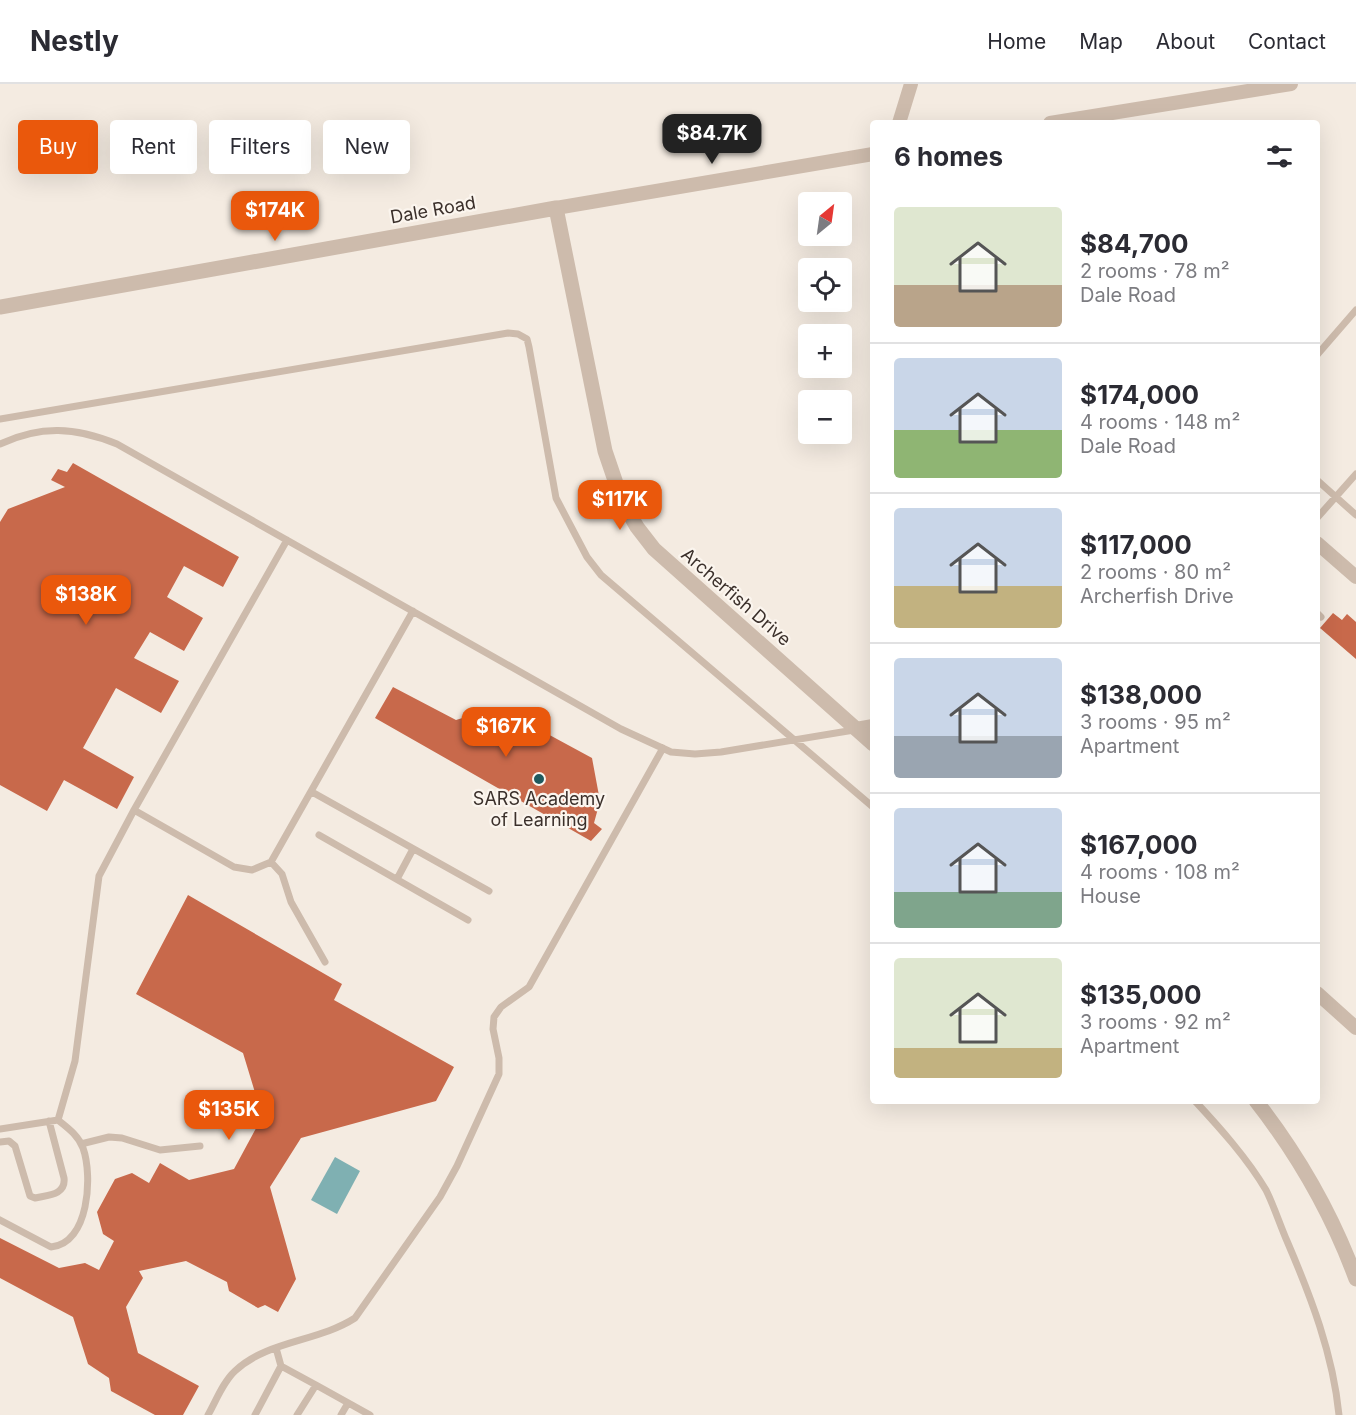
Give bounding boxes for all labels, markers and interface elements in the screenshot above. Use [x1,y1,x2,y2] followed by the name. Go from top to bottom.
[30,24,119,58] text: Nestly
[987,29,1046,54] text: Home
[1079,29,1123,54] text: Map
[1156,29,1215,54] text: About
[1248,29,1326,54] text: Contact
[663,114,761,165] pin: $84.7K
[18,120,98,174] chip: Buy
[110,120,197,174] chip: Rent
[209,120,311,174] chip: Filters
[323,120,410,174] chip: New
[676,121,748,145] text: $84.7K
[1263,140,1296,173] icon: filters
[894,141,1003,172] text: 6 homes
[233,191,317,242] pin: $174K
[389,192,477,227] street label: Dale Road
[798,192,852,246] north arrow
[798,192,852,444] map controls
[245,198,305,222] text: $174K
[1080,228,1188,259] text: $84,700
[942,231,1014,303] icon: home
[798,258,852,312] button: locate
[1080,259,1229,283] text: 2 rooms · 78 m²
[1080,283,1176,307] text: Dale Road
[798,324,852,378] button: +
[1080,379,1199,410] text: $174,000
[942,382,1014,454] icon: home
[798,390,852,444] button: −
[1080,410,1240,434] text: 4 rooms · 148 m²
[1080,434,1176,458] text: Dale Road
[578,480,662,531] pin: $117K
[592,487,648,511] text: $117K
[1080,529,1192,560] text: $117,000
[942,532,1014,604] icon: home
[677,543,795,650] street label: Archerfish Drive
[1080,560,1231,584] text: 2 rooms · 80 m²
[44,575,128,626] pin: $138K
[55,582,117,606] text: $138K
[1080,584,1234,608] text: Archerfish Drive
[1080,679,1202,710] text: $138,000
[942,682,1014,754] icon: home
[464,707,548,758] pin: $167K
[1080,710,1231,734] text: 3 rooms · 95 m²
[476,714,536,738] text: $167K
[1080,734,1179,758] text: Apartment
[532,772,546,786] marker: SARS Academy of Learning
[473,788,605,830] place label: SARS Academy of Learning
[1080,829,1198,860] text: $167,000
[942,832,1014,904] icon: home
[1080,860,1240,884] text: 4 rooms · 108 m²
[1080,884,1141,908] text: House
[1080,979,1202,1010] text: $135,000
[942,982,1014,1054] icon: home
[1080,1010,1231,1034] text: 3 rooms · 92 m²
[1080,1034,1179,1058] text: Apartment
[187,1090,271,1141] pin: $135K
[198,1097,260,1121] text: $135K

